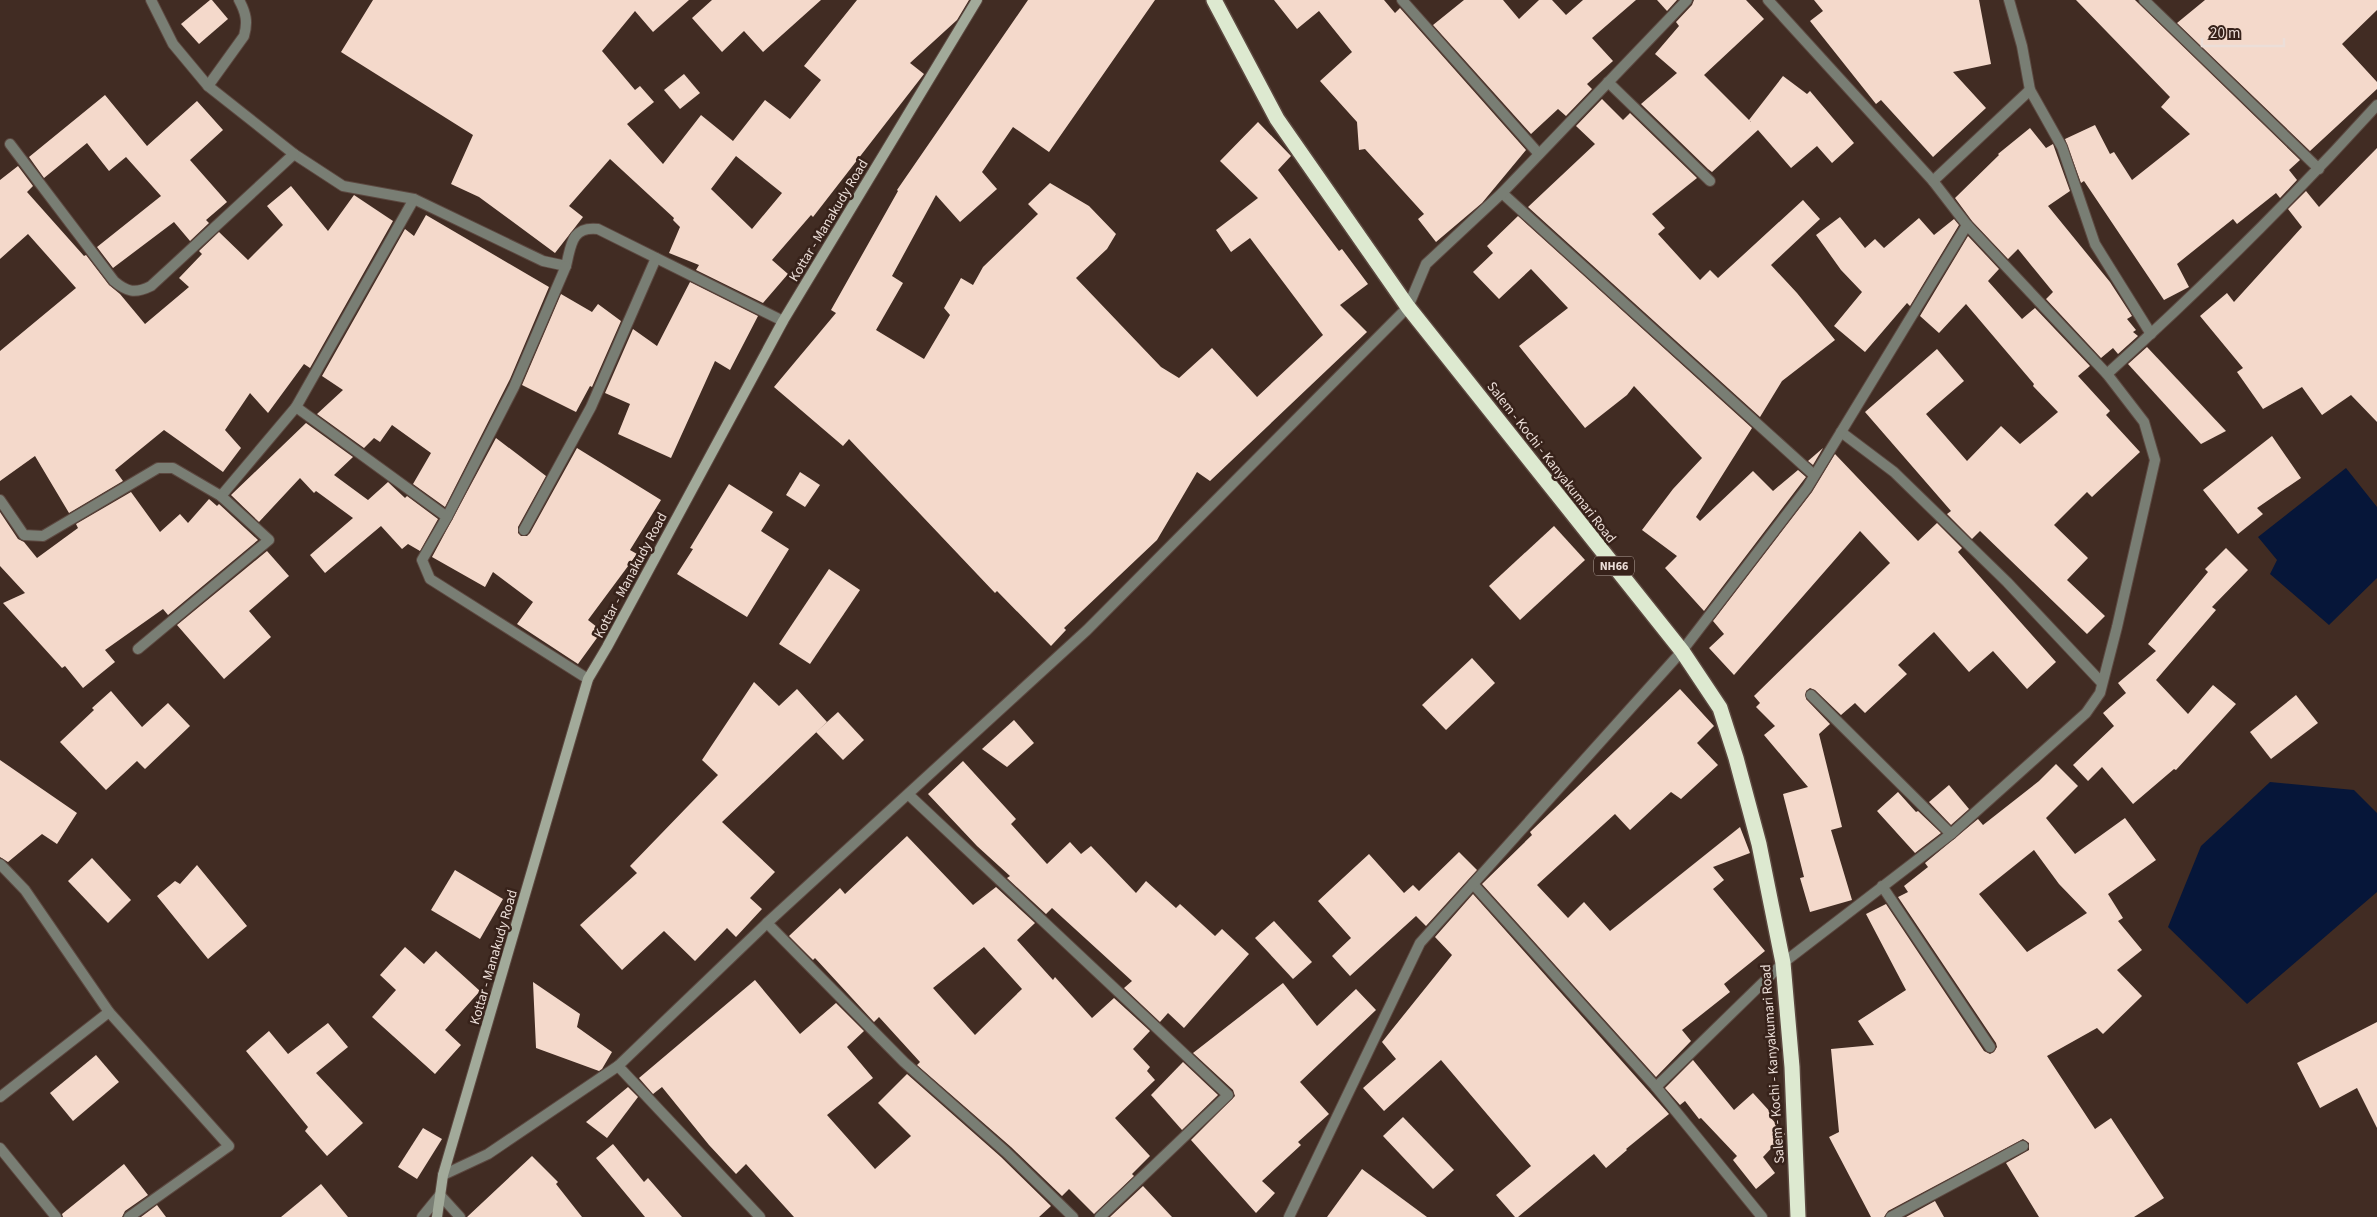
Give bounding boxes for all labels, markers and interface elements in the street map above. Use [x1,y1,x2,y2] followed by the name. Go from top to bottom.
[2202,15,2284,47] scale bar
[2210,23,2240,44] text: 20 m
[784,156,873,285] street label: Kottar - Manakudy Road
[1482,378,1621,548] street label: Salem - Kochi - Kanyakumari Road
[589,509,672,642] street label: Kottar - Manakudy Road
[1594,556,1634,576] road number: NH66
[465,887,523,1027] street label: Kottar - Manakudy Road
[1756,964,1790,1164] street label: Salem - Kochi - Kanyakumari Road

